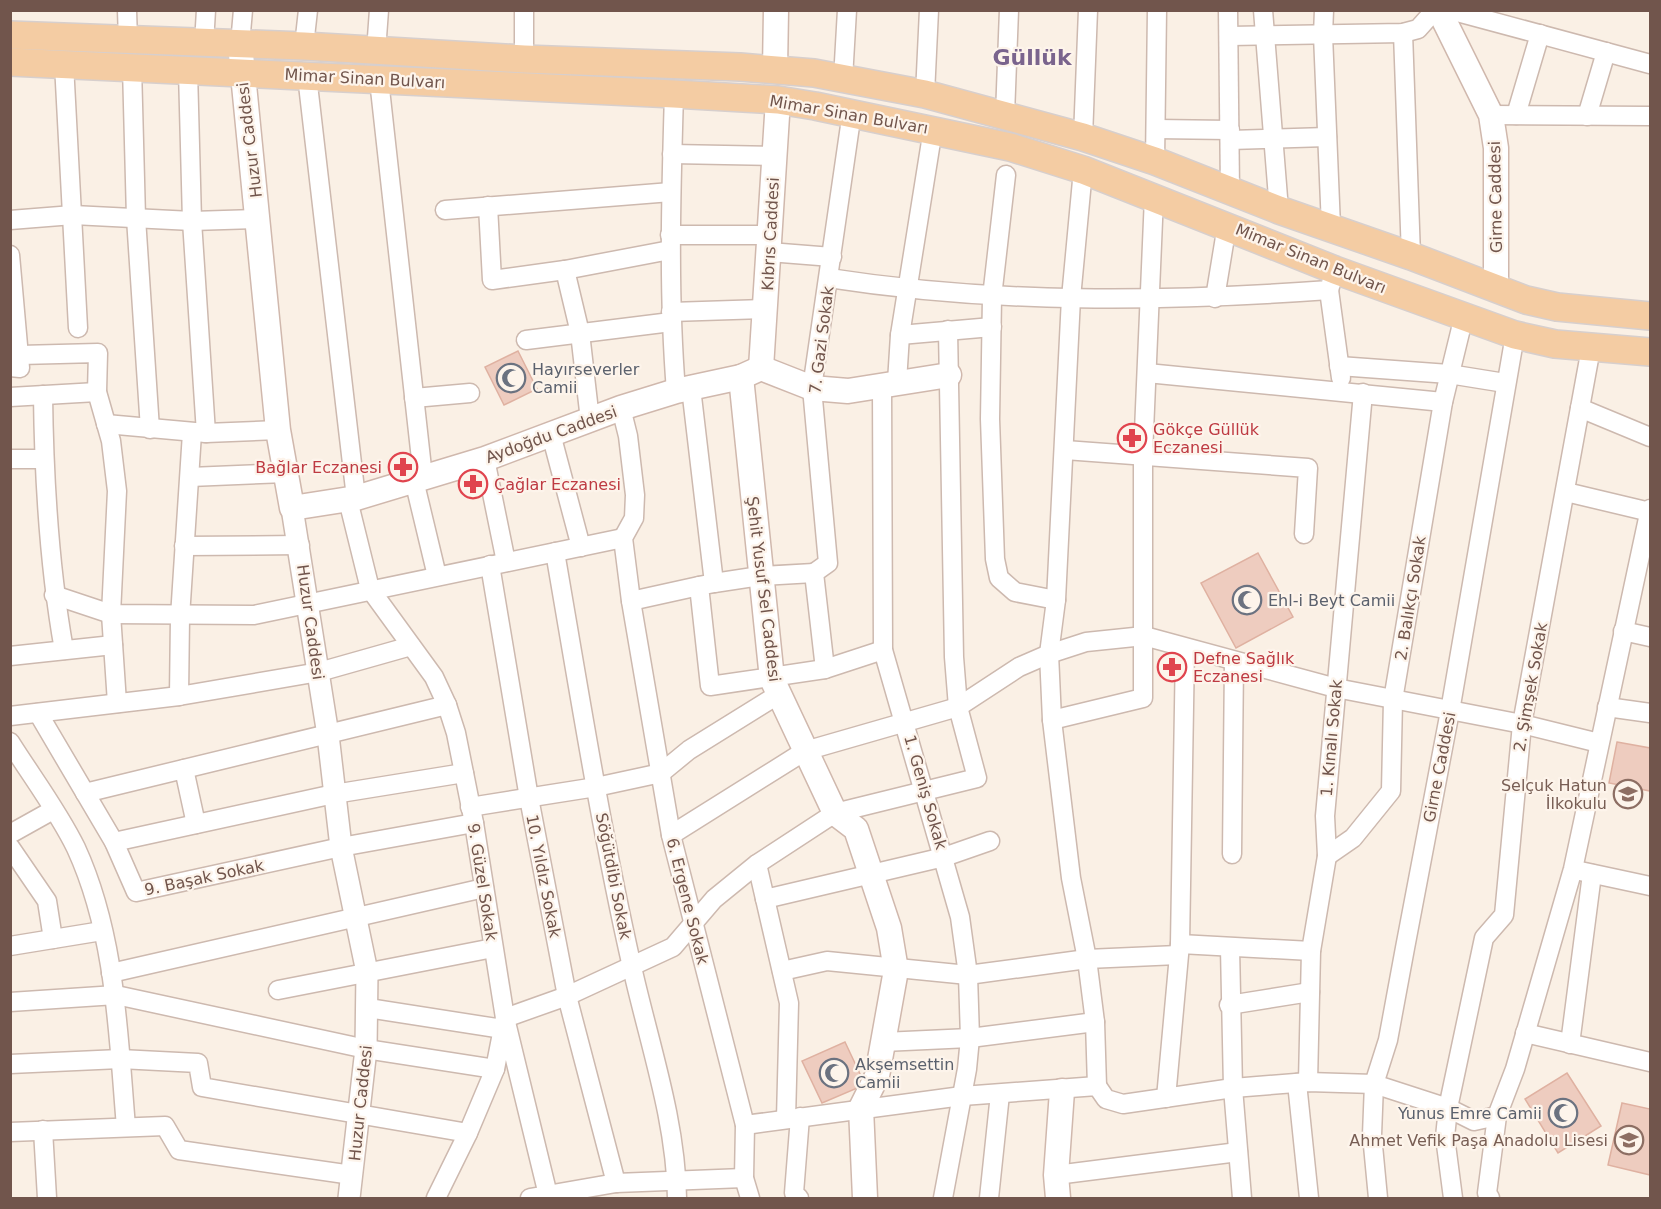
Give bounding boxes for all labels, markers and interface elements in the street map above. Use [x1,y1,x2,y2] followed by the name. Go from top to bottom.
[992,45,1073,70] district label: Güllük
[284,65,446,92] street label: Mimar Sinan Bulvarı
[233,81,266,199] street label: Huzur Caddesi
[768,91,930,138] street label: Mimar Sinan Bulvarı
[1485,141,1506,253] street label: Girne Caddesi
[758,177,783,291] street label: Kıbrıs Caddesi
[1233,220,1389,297] street label: Mimar Sinan Bulvarı
[805,284,838,395] street label: 7. Gazi Sokak
[532,360,640,397] place label: Hayırseverler Camii
[495,362,527,394] mosque icon: Hayırseverler Camii
[483,402,620,467] street label: Aydoğdu Caddesi
[1153,420,1260,457] place label: Gökçe Güllük Eczanesi
[1116,422,1148,454] pharmacy icon: Gökçe Güllük Eczanesi
[387,451,419,483] pharmacy icon: Bağlar Eczanesi
[255,458,382,477] place label: Bağlar Eczanesi
[457,468,489,500] pharmacy icon: Çağlar Eczanesi
[494,475,621,494] place label: Çağlar Eczanesi
[743,495,784,683] street label: Şehit Yusuf Sel Caddesi
[1391,534,1430,662] street label: 2. Balıkçı Sokak
[293,563,328,681] street label: Huzur Caddesi
[1231,584,1263,616] mosque icon: Ehl-i Beyt Camii
[1268,591,1395,610] place label: Ehl-i Beyt Camii
[1510,620,1551,753] street label: 2. Şimşek Sokak
[1193,649,1295,686] place label: Defne Sağlık Eczanesi
[1156,651,1188,683] pharmacy icon: Defne Sağlık Eczanesi
[1317,678,1346,797] street label: 1. Kınalı Sokak
[1419,710,1460,824] street label: Girne Caddesi
[900,733,951,852] street label: 1. Geniş Sokak
[1501,776,1607,813] place label: Selçuk Hatun İlkokulu
[1612,778,1644,810] school or university icon: Selçuk Hatun İlkokulu
[592,811,635,942] street label: Söğütdibi Sokak
[522,813,565,940] street label: 10. Yıldız Sokak
[464,822,501,943] street label: 9. Güzel Sokak
[663,836,713,967] street label: 6. Ergene Sokak
[143,855,266,899] street label: 9. Başak Sokak
[345,1044,376,1162] street label: Huzur Caddesi
[855,1055,954,1092] place label: Akşemsettin Camii
[818,1057,850,1089] mosque icon: Akşemsettin Camii
[1547,1097,1579,1129] mosque icon: Yunus Emre Camii
[1397,1104,1542,1123] place label: Yunus Emre Camii
[1613,1124,1645,1156] school or university icon: Ahmet Vefik Paşa Anadolu Lisesi
[1349,1131,1608,1150] place label: Ahmet Vefik Paşa Anadolu Lisesi

